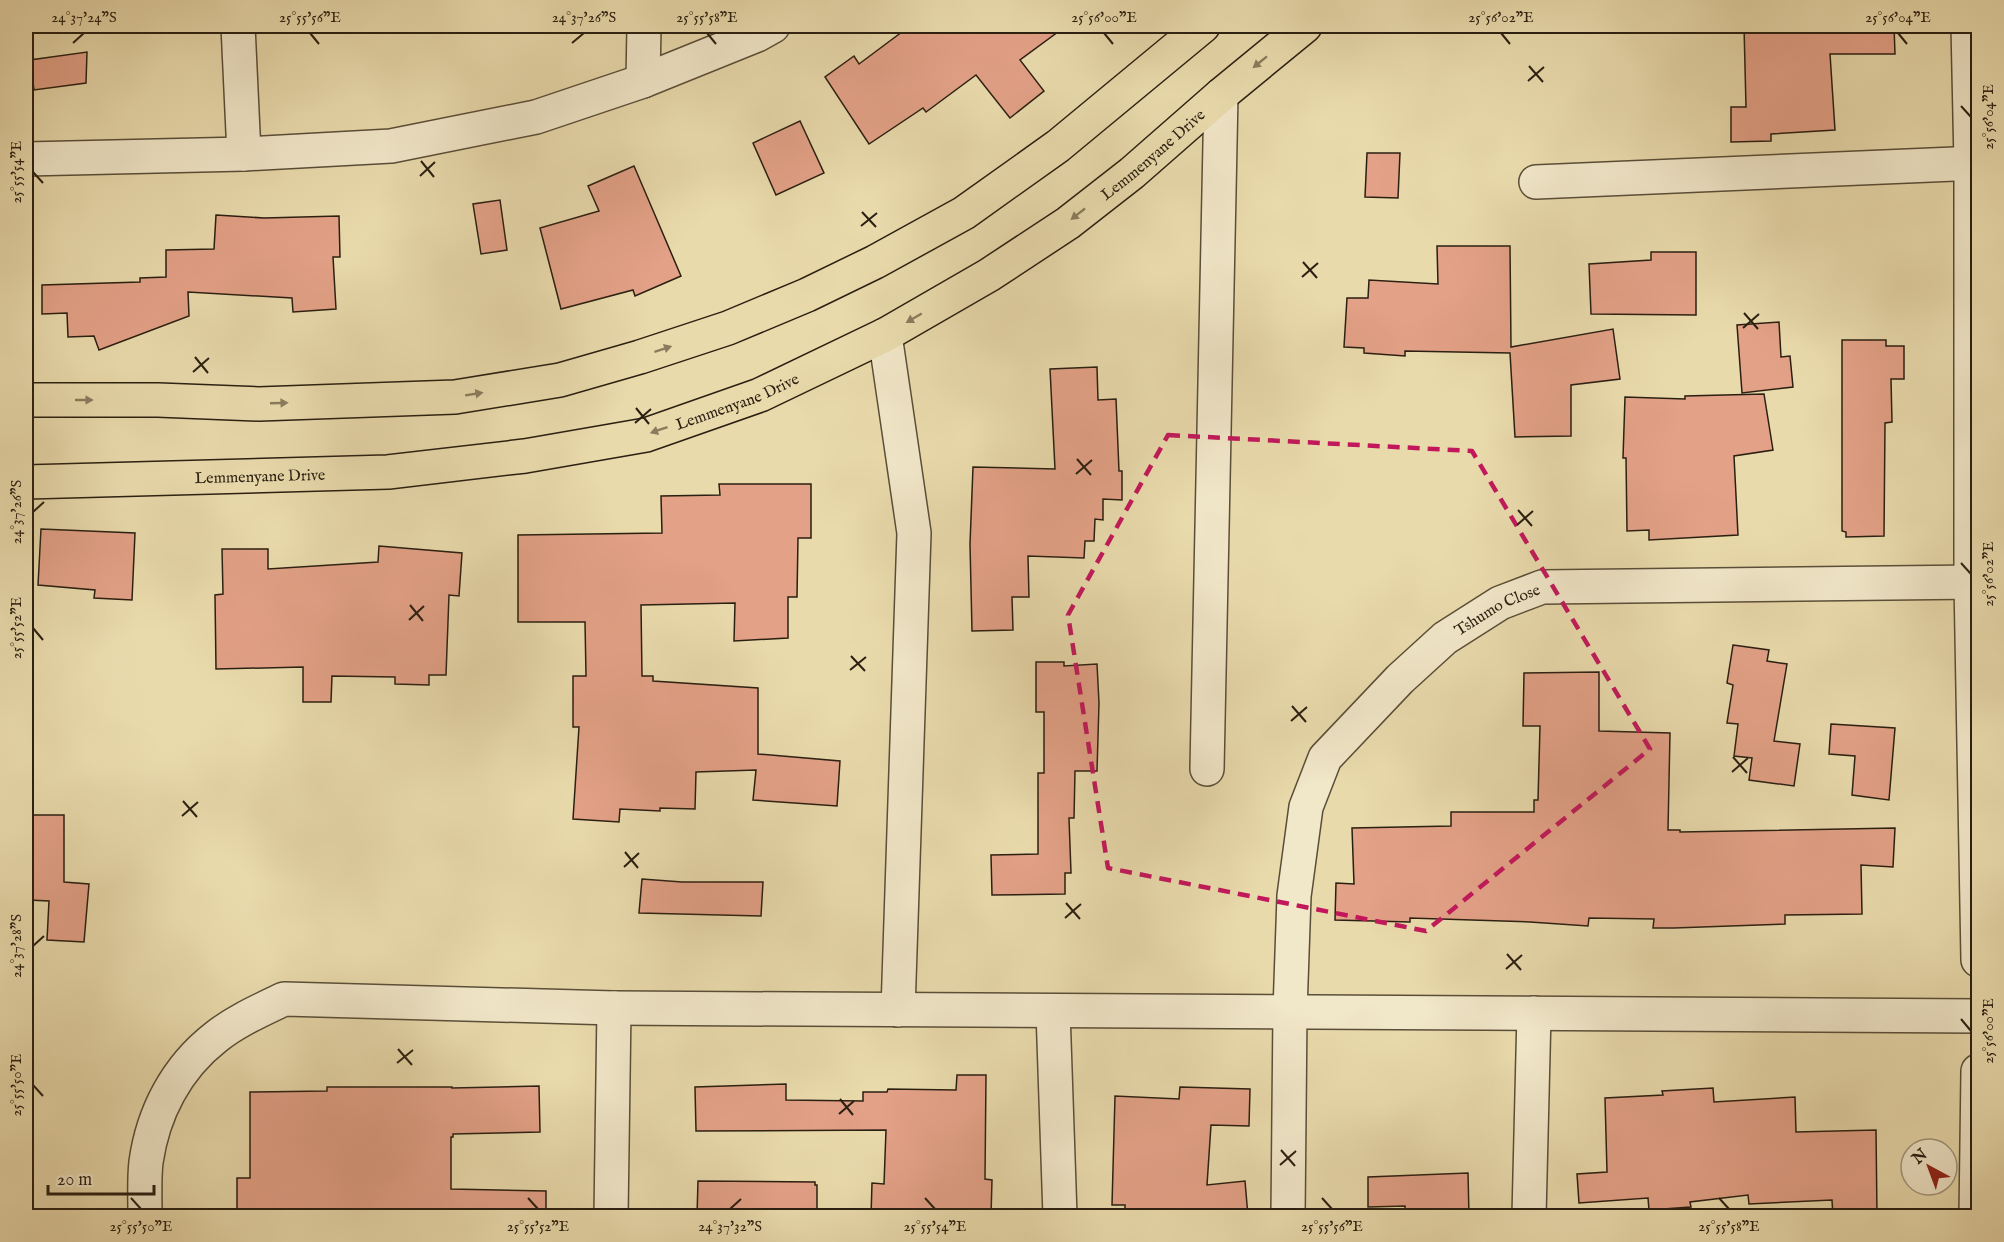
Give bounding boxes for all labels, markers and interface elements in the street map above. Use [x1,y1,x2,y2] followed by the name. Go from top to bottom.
[51,8,117,27] text: 24°37'24"S
[279,8,341,27] text: 25°55'56"E
[552,8,616,27] text: 24°37'26"S
[676,8,738,27] text: 25°55'58"E
[1071,8,1137,27] text: 25°56'00"E
[1468,8,1534,27] text: 25°56'02"E
[1865,8,1931,27] text: 25°56'04"E
[1252,56,1268,69] one-way arrow
[1979,84,1998,150] text: 25°56'04"E
[1098,106,1210,206] street label: Lemmenyane Drive
[7,141,26,203] text: 25°55'54"E
[1071,208,1086,220] one-way arrow
[905,313,922,323] one-way arrow
[654,344,672,354] one-way arrow
[673,370,803,436] street label: Lemmenyane Drive
[464,390,483,399] one-way arrow
[74,395,93,405] one-way arrow
[269,399,288,408] one-way arrow
[650,426,668,436] one-way arrow
[194,466,326,489] street label: Lemmenyane Drive
[7,480,26,544] text: 24°37'26"S
[1979,541,1998,607] text: 25°56'02"E
[1451,581,1543,641] street label: Tshumo Close
[7,597,26,659] text: 25°55'52"E
[7,914,26,978] text: 24°37'28"S
[1979,998,1998,1064] text: 25°56'00"E
[7,1054,26,1116] text: 25°55'50"E
[1899,1137,1959,1197] north arrow
[1908,1145,1932,1170] text: N
[48,1158,154,1196] scale bar
[57,1169,92,1192] text: 20 m
[110,1217,172,1236] text: 25°55'50"E
[507,1217,569,1236] text: 25°55'52"E
[698,1217,762,1236] text: 24°37'32"S
[904,1217,966,1236] text: 25°55'54"E
[1301,1217,1363,1236] text: 25°55'56"E
[1698,1217,1760,1236] text: 25°55'58"E

